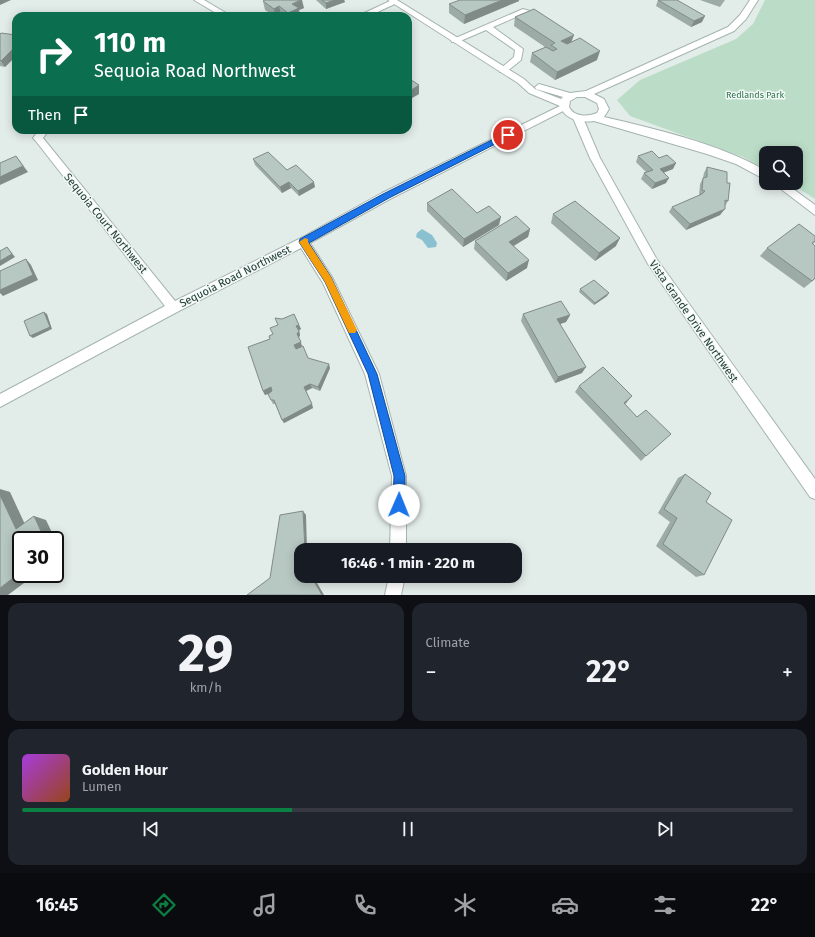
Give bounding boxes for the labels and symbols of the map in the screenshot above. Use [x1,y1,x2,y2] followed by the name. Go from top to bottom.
[726,90,784,100] park label: Redlands Park
[491,118,525,152] pin
[61,171,150,276] street label: Sequoia Court Northwest
[177,243,293,310] street label: Sequoia Road Northwest
[646,258,741,385] street label: Vista Grande Drive Northwest
[378,484,420,526] position arrow
[12,531,64,583] speed limit sign: 30

